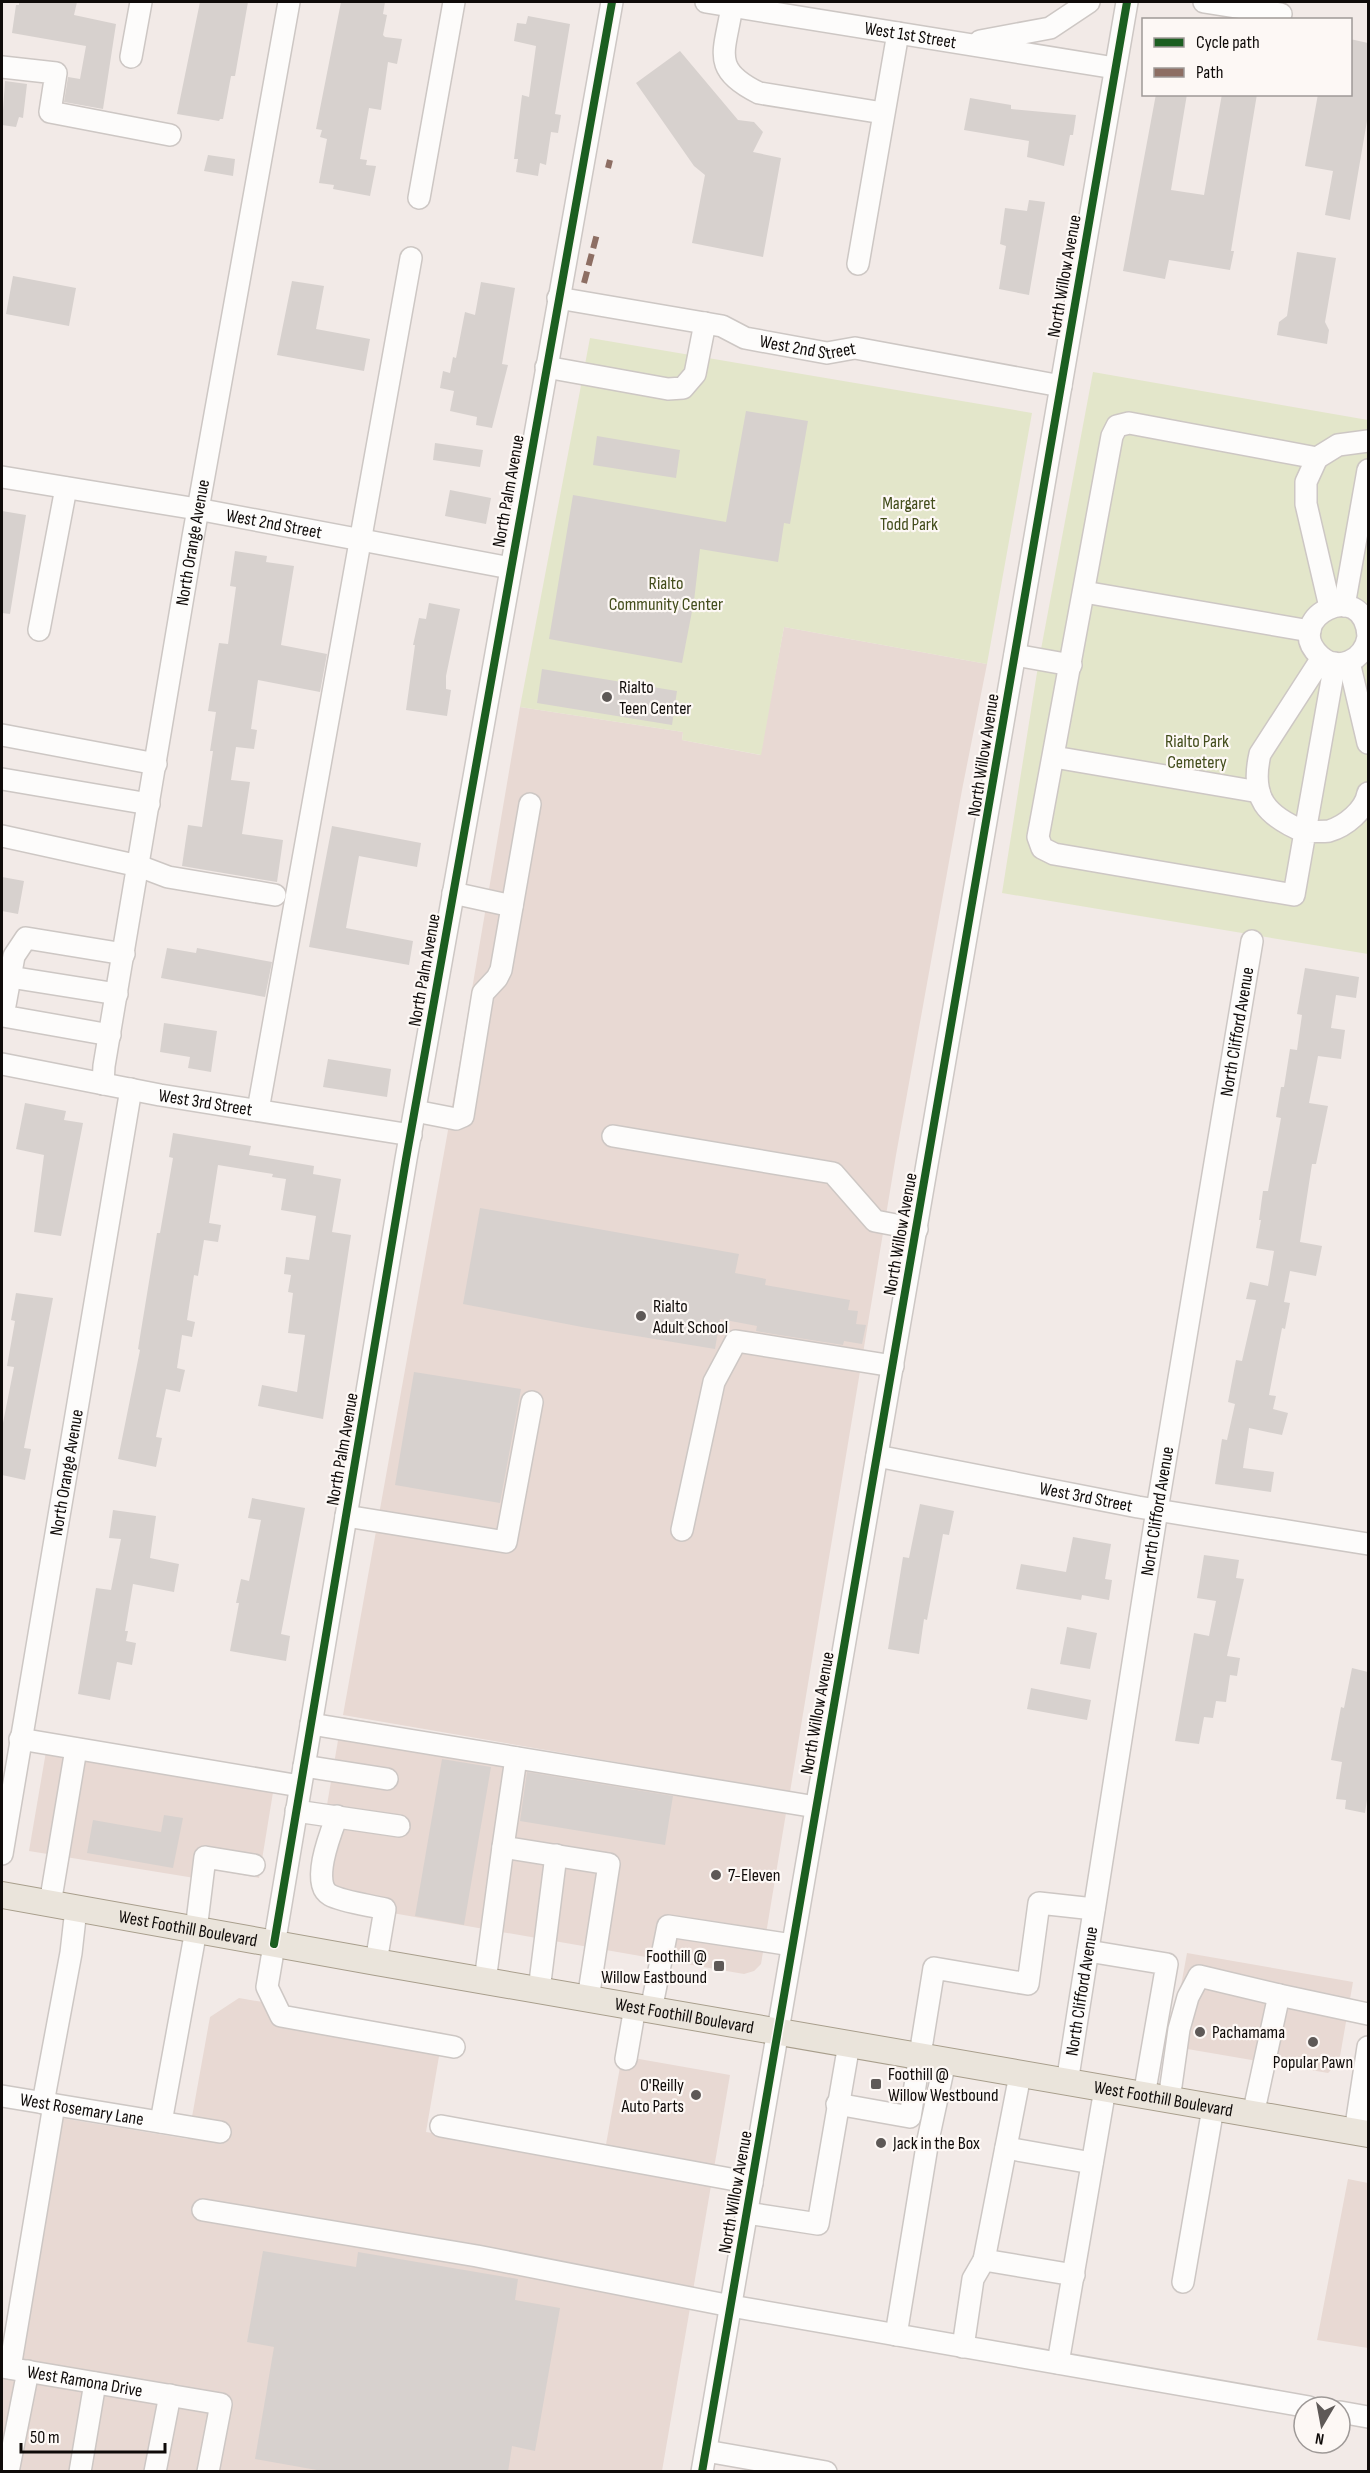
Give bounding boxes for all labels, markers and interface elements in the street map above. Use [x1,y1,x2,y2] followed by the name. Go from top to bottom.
[863,18,958,53] street label: West 1st Street
[1142,18,1352,96] legend
[1196,32,1260,53] text: Cycle path
[1196,62,1224,83] text: Path
[1043,213,1086,339] street label: North Willow Avenue
[758,331,858,364] street label: West 2nd Street
[488,433,529,549] street label: North Palm Avenue
[172,478,214,607] street label: North Orange Avenue
[880,493,938,535] park label: Margaret Todd Park
[224,505,324,543] street label: West 2nd Street
[609,573,723,615] park label: Rialto Community Center
[619,677,692,719] place label: Rialto Teen Center
[600,690,614,704] marker: Rialto Teen Center
[963,692,1004,818] street label: North Willow Avenue
[1165,731,1229,773] park label: Rialto Park Cemetery
[404,912,445,1028] street label: North Palm Avenue
[1216,966,1258,1098] street label: North Clifford Avenue
[157,1085,254,1121] street label: West 3rd Street
[879,1171,922,1297] street label: North Willow Avenue
[652,1296,728,1338] place label: Rialto Adult School
[634,1309,648,1323] marker: Rialto Adult School
[322,1391,363,1507] street label: North Palm Avenue
[46,1408,88,1537] street label: North Orange Avenue
[1137,1445,1178,1577] street label: North Clifford Avenue
[1038,1478,1135,1517] street label: West 3rd Street
[796,1650,839,1776] street label: North Willow Avenue
[728,1865,781,1886] place label: 7-Eleven
[709,1868,723,1882] marker: 7-Eleven
[117,1906,259,1952] street label: West Foothill Boulevard
[1061,1925,1102,2057] street label: North Clifford Avenue
[601,1946,707,1988] place label: Foothill @ Willow Eastbound
[712,1959,726,1973] marker: Foothill @ Willow Eastbound
[613,1994,756,2038] street label: West Foothill Boulevard
[1212,2022,1285,2043] place label: Pachamama
[1193,2025,1207,2039] marker: Pachamama
[1306,2035,1320,2049] marker: Popular Pawn
[1273,2052,1353,2073] place label: Popular Pawn
[888,2064,998,2106] place label: Foothill @ Willow Westbound
[621,2075,684,2117] place label: O'Reilly Auto Parts
[869,2077,883,2091] marker: Foothill @ Willow Westbound
[1092,2077,1234,2121] street label: West Foothill Boulevard
[689,2088,703,2102] marker: O'Reilly Auto Parts
[18,2089,145,2130] street label: West Rosemary Lane
[714,2129,757,2255] street label: North Willow Avenue
[892,2133,980,2154] place label: Jack in the Box
[874,2136,888,2150] marker: Jack in the Box
[26,2361,144,2402] street label: West Ramona Drive
[1292,2395,1352,2455] north arrow
[21,2416,165,2454] scale bar
[30,2427,60,2448] text: 50 m
[1314,2428,1326,2448] text: N

